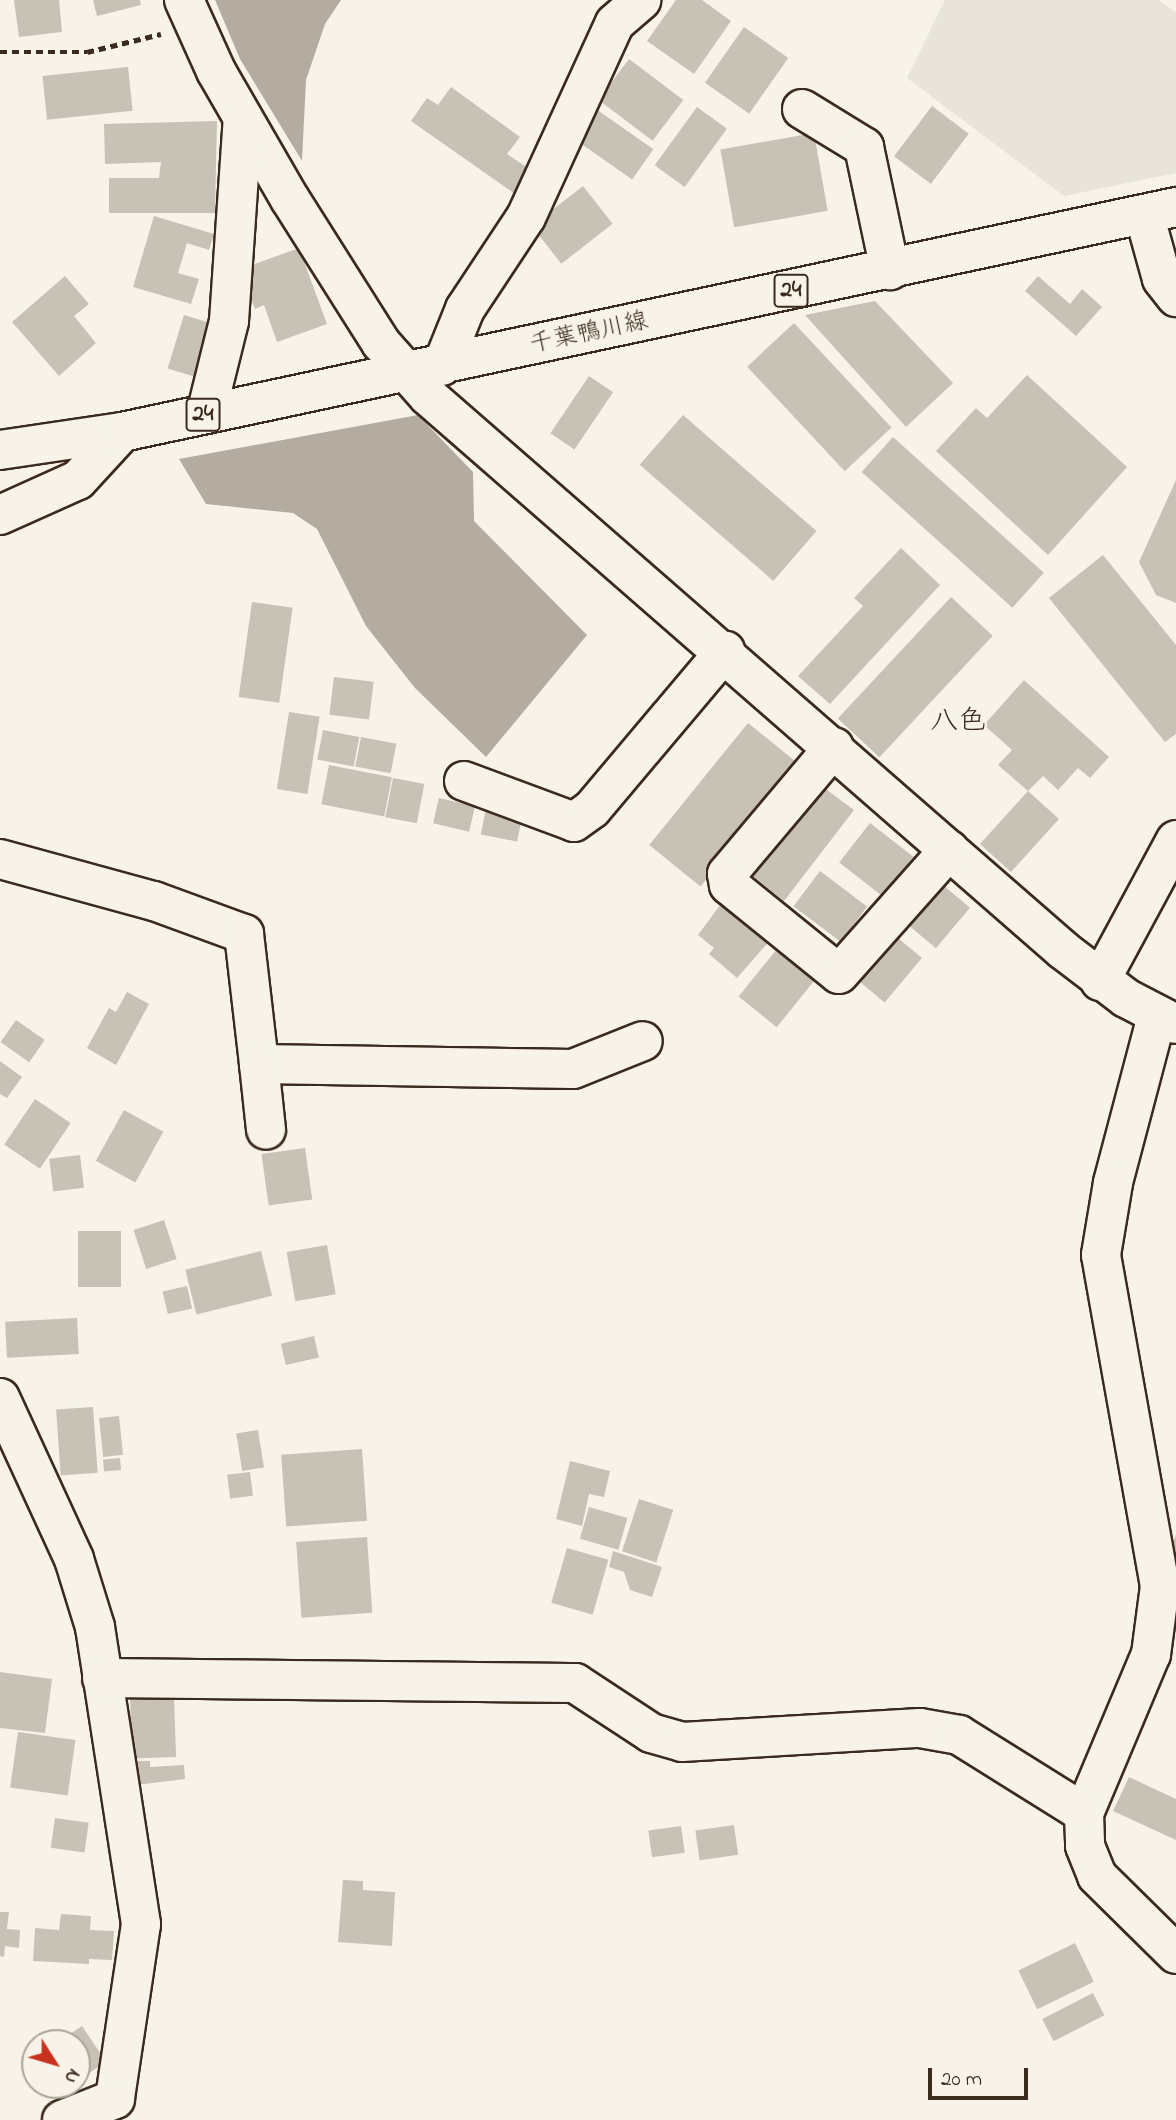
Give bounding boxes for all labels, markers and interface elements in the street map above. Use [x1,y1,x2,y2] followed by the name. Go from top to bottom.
[774,272,808,310] road number: 24
[527,307,651,361] street label: 千葉鴨川線
[186,396,220,434] road number: 24
[930,706,986,740] district label: 八色
[21,2029,91,2099] north arrow
[931,2054,1031,2098] scale bar
[57,2062,86,2089] text: N
[941,2065,982,2095] text: 20 m

